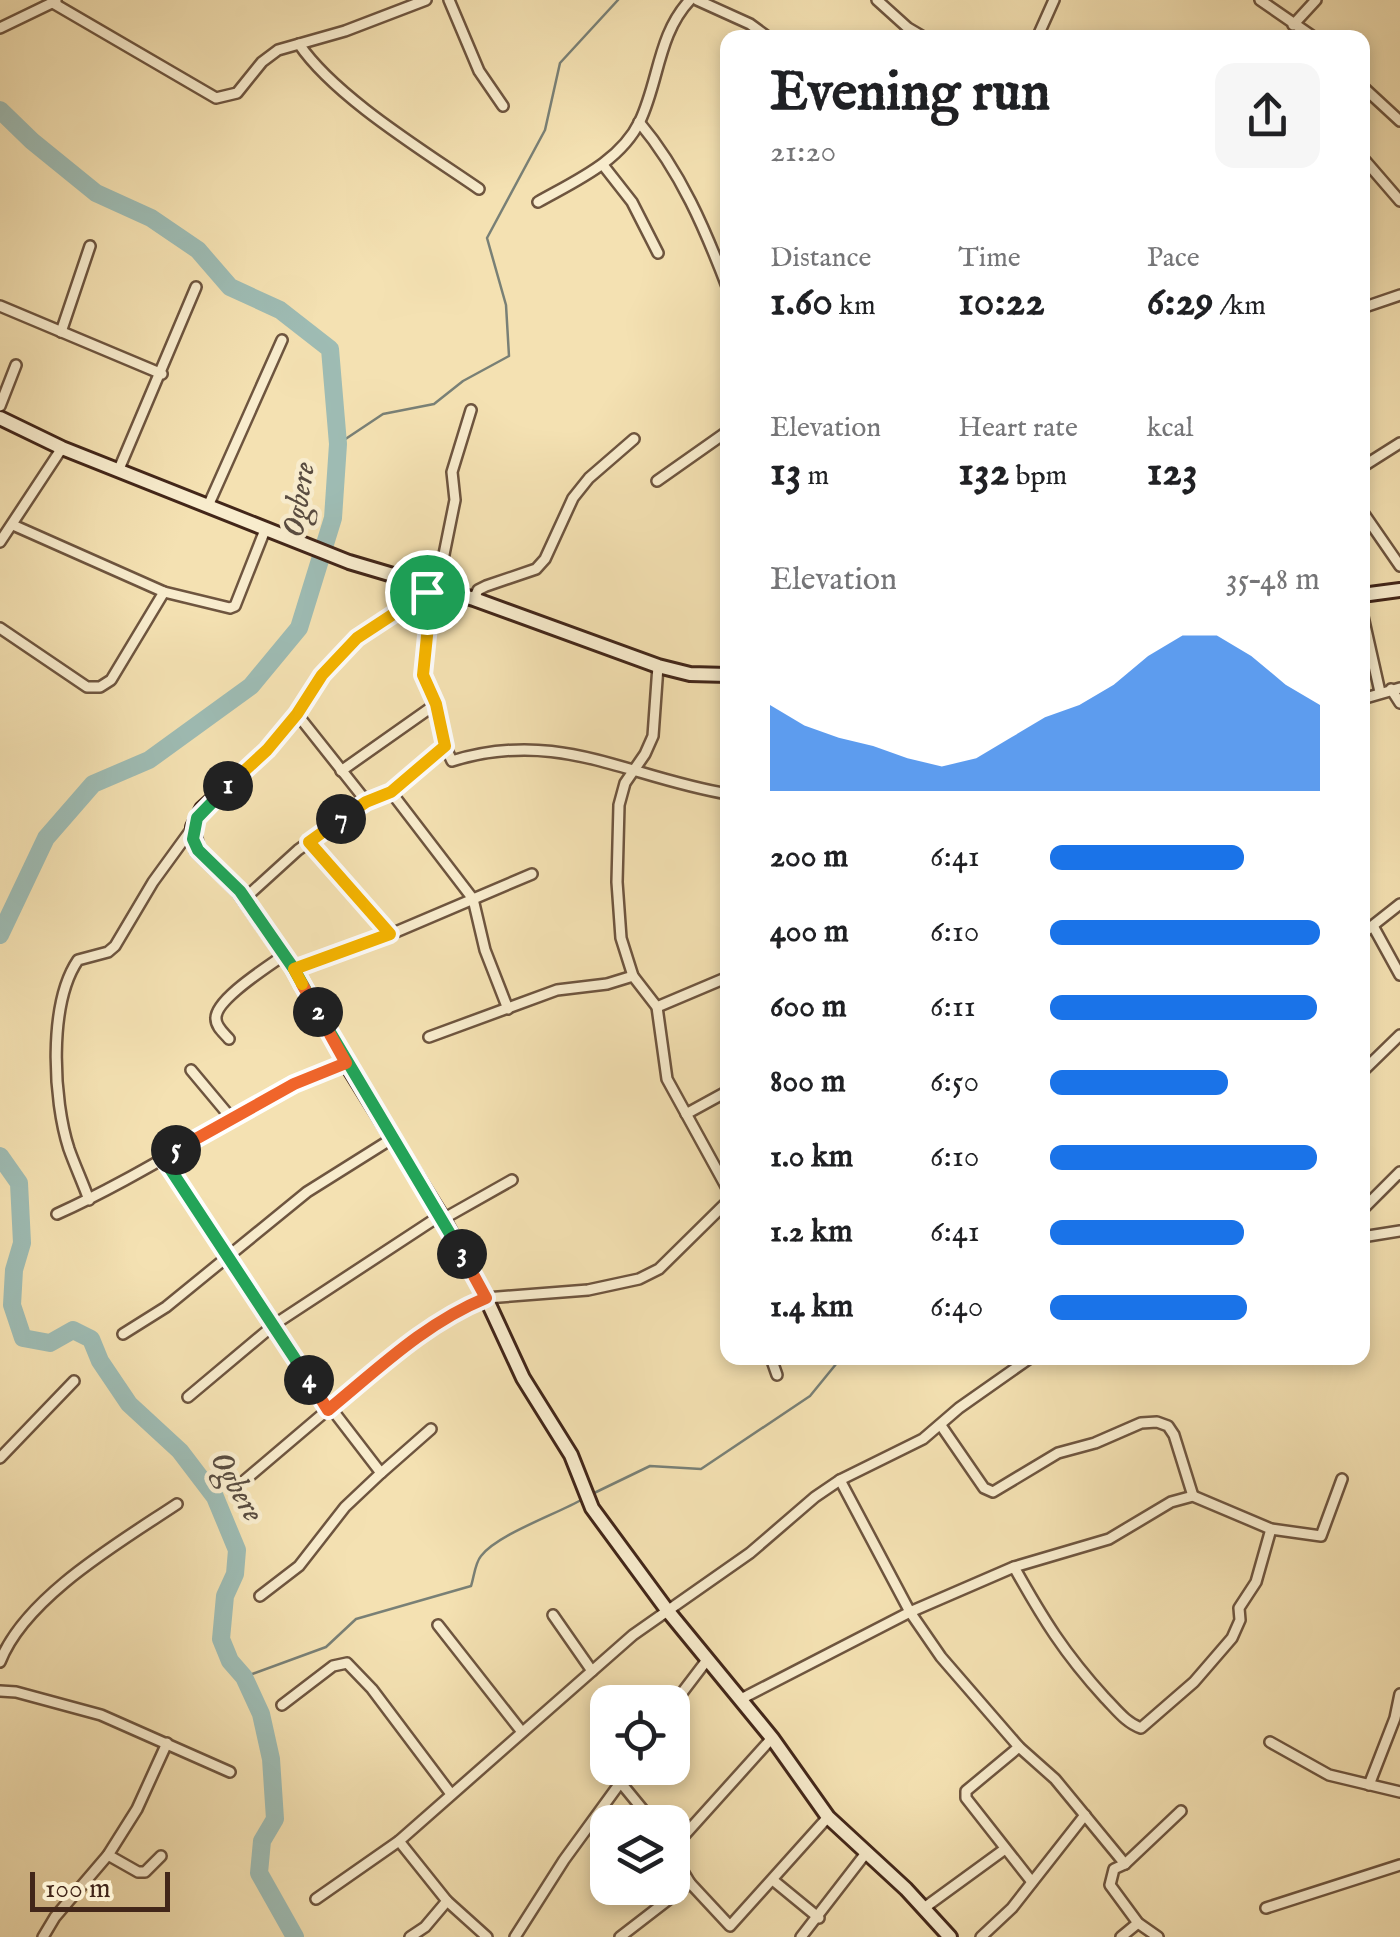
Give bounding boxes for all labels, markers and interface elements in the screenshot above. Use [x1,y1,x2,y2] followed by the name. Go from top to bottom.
[770,59,1050,129] text: Evening run
[1215,63,1320,168] button: share
[770,132,836,173] text: 21:20
[770,241,871,276] text: Distance
[958,241,1021,276] text: Time
[1147,241,1200,276] text: Pace
[770,276,833,329] text: 1.60
[958,276,1045,329] text: 10:22
[1147,276,1214,329] text: 6:29
[833,289,876,324] text: km
[1214,289,1266,324] text: /km
[770,411,881,446] text: Elevation
[958,411,1078,446] text: Heart rate
[1147,411,1193,446] text: kcal
[770,446,801,499] text: 13
[958,446,1009,499] text: 132
[1147,446,1198,499] text: 123
[274,459,326,540] water label: Ogbere
[801,459,829,494] text: m
[1009,459,1067,494] text: bpm
[385,550,470,635] pin
[770,560,897,601] text: Elevation
[1226,560,1320,601] text: 35–48 m
[400,565,455,620] icon: arrive
[203,761,253,811] pin: 1
[223,768,233,803] text: 1
[316,794,366,844] pin: 7
[334,801,348,836] text: 7
[770,837,848,878] text: 200 m
[930,837,980,878] text: 6:41
[770,912,849,953] text: 400 m
[930,912,979,953] text: 6:10
[293,987,343,1037] pin: 2
[770,987,847,1028] text: 600 m
[930,987,976,1028] text: 6:11
[311,994,325,1029] text: 2
[770,1062,846,1103] text: 800 m
[930,1062,979,1103] text: 6:50
[151,1125,201,1175] pin: 5
[171,1132,181,1167] text: 5
[770,1137,853,1178] text: 1.0 km
[930,1137,979,1178] text: 6:10
[770,1212,853,1253] text: 1.2 km
[930,1212,980,1253] text: 6:41
[437,1229,487,1279] pin: 3
[457,1236,467,1271] text: 3
[770,1287,854,1328] text: 1.4 km
[930,1287,983,1328] text: 6:40
[284,1355,334,1405] pin: 4
[302,1362,316,1397] text: 4
[199,1444,273,1530] water label: Ogbere
[590,1685,690,1905] map controls
[590,1685,690,1785] button: locate
[590,1805,690,1905] button: layers
[30,1867,170,1912] scale bar
[45,1872,111,1907] text: 100 m

